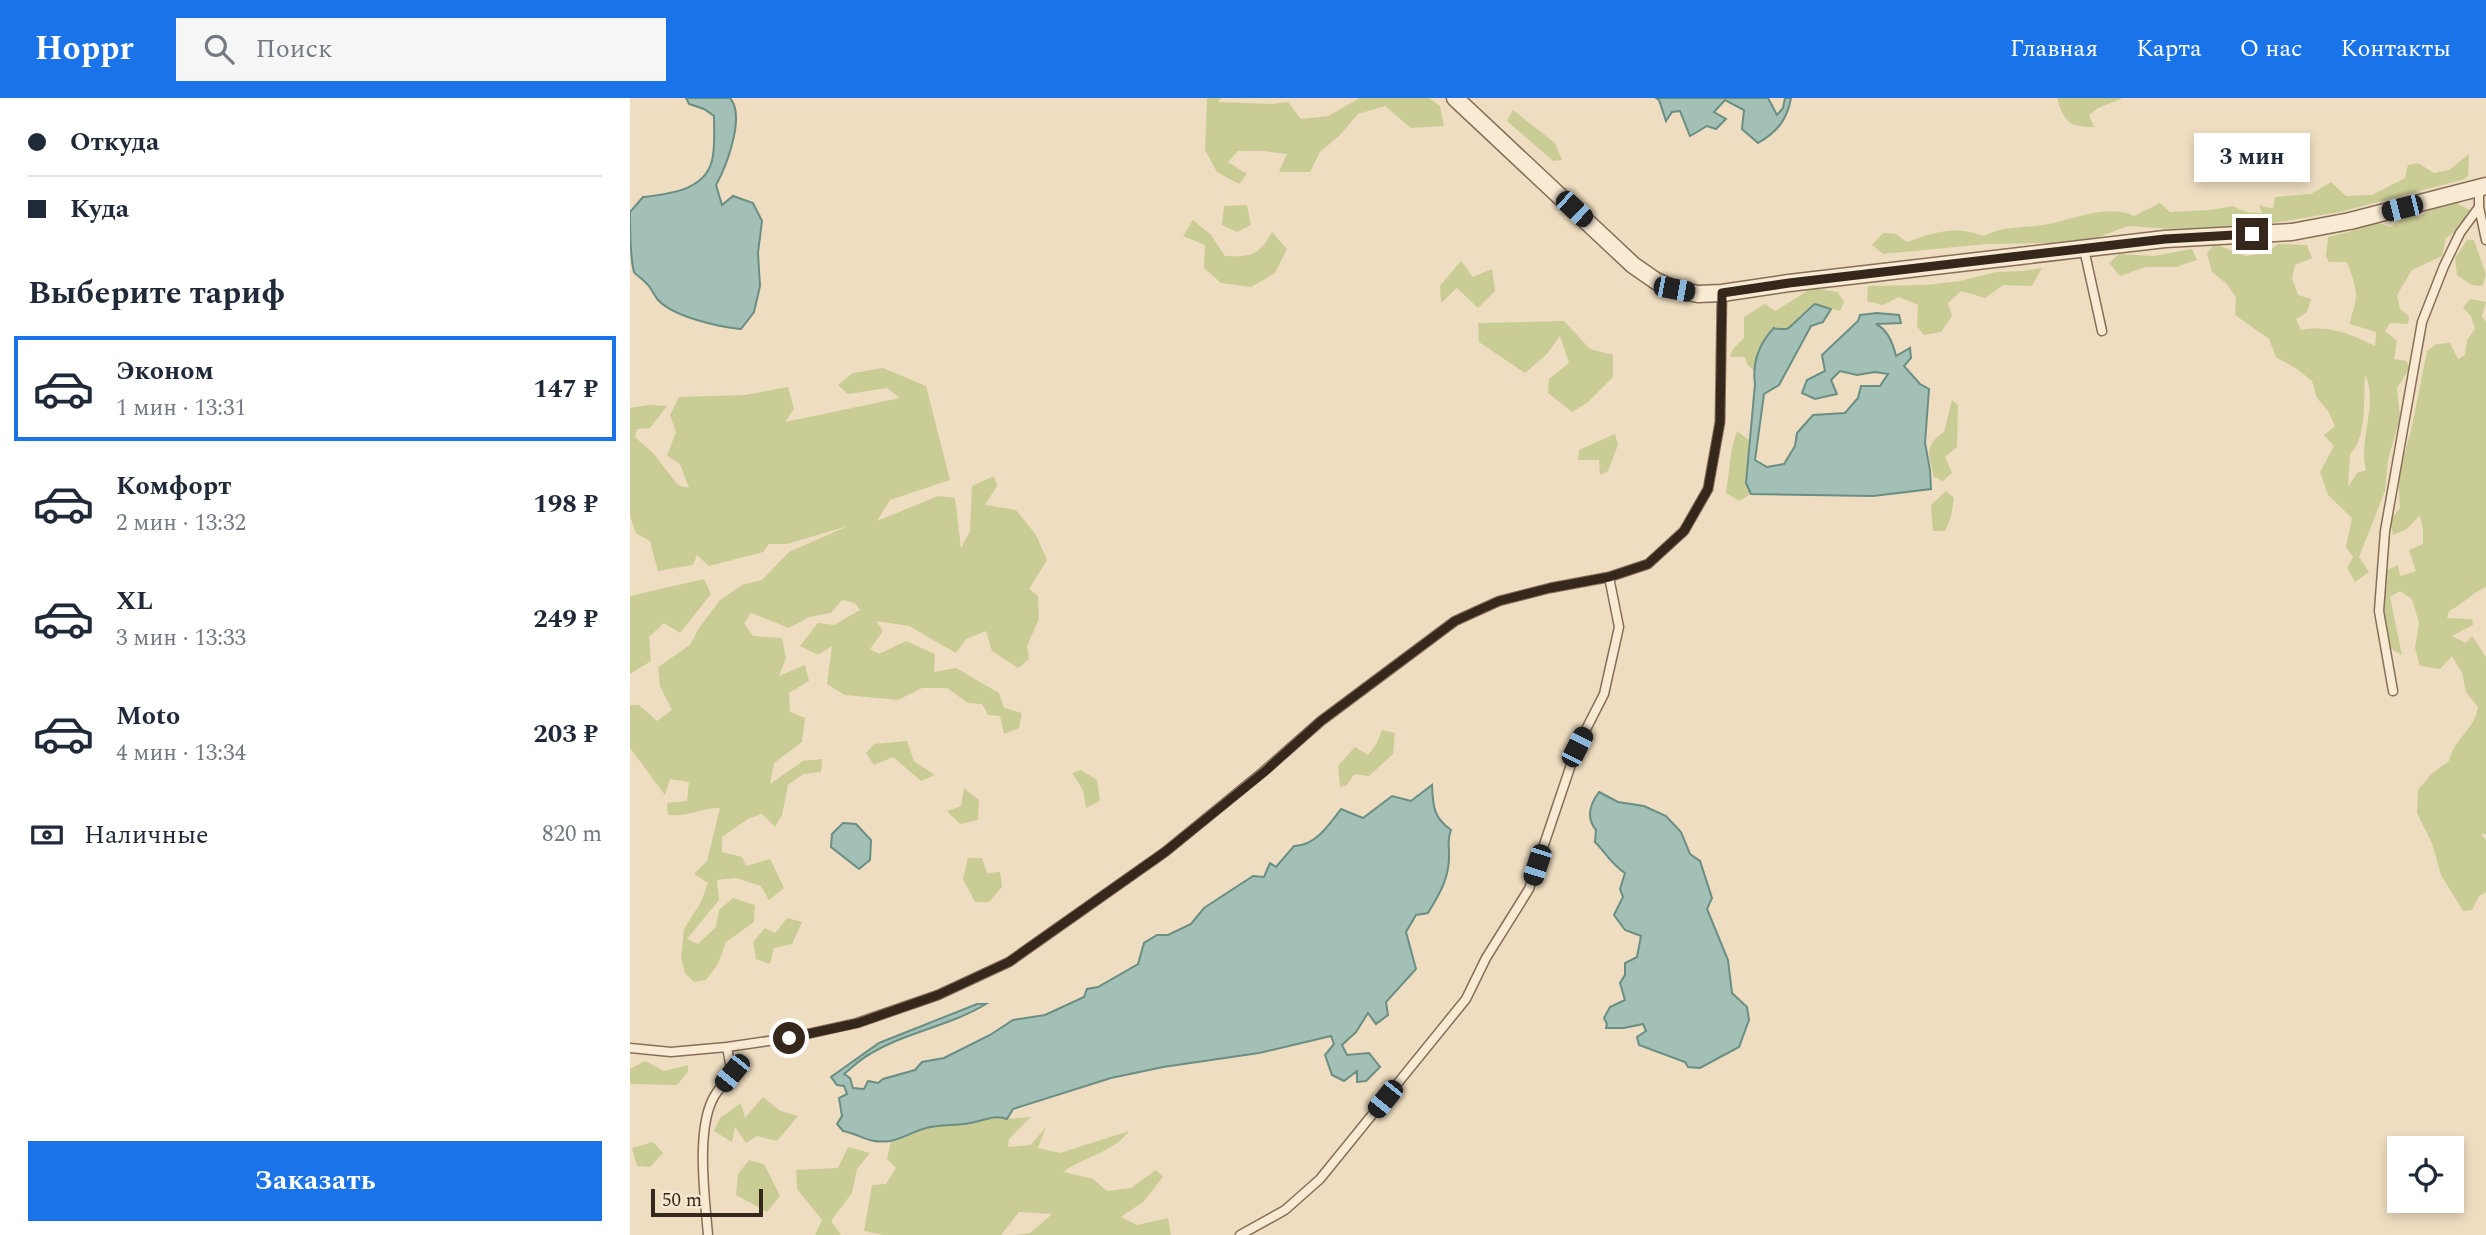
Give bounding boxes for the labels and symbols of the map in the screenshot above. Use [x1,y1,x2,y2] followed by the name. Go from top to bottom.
[2194,132,2310,181] callout: 3 мин
[1552,187,1597,231] car
[2380,193,2425,223] car
[2236,218,2268,250] route end
[1652,275,1697,303] car
[1559,724,1596,770] car
[1521,842,1554,888] car
[773,1022,805,1054] route start
[711,1050,754,1096] car
[1364,1076,1407,1122] car
[651,1186,763,1218] scale bar

